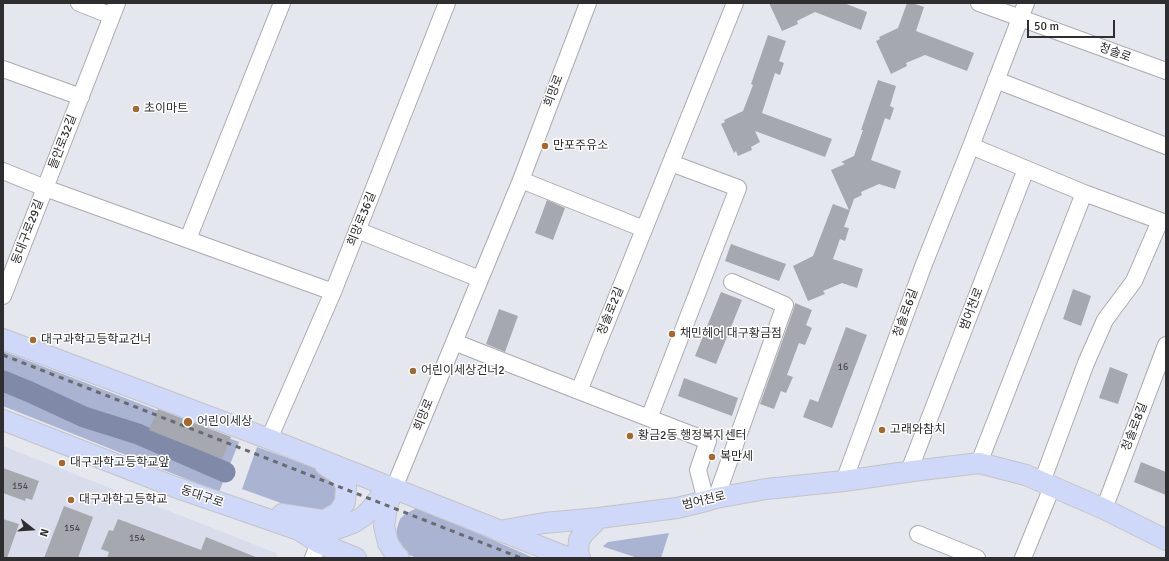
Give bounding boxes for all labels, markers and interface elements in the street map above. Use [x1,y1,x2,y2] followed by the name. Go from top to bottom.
[1029,12,1117,38] scale bar
[1034,19,1059,34] text: 50 m
[1097,41,1133,65] street label: 청솔로
[541,73,567,109] street label: 희망로
[144,102,188,116] place label: 초이마트
[131,104,141,114] marker: 초이마트
[46,113,80,171] street label: 들안로32길
[553,139,608,153] place label: 만포주유소
[540,141,550,151] marker: 만포주유소
[345,190,379,248] street label: 희망로36길
[9,198,47,266] street label: 동대구로29길
[595,285,627,337] street label: 청솔로2길
[957,286,987,332] street label: 범어천로
[891,287,921,339] street label: 청솔로6길
[680,327,782,341] place label: 채민헤어 대구황금점
[667,329,677,339] marker: 채민헤어 대구황금점
[41,333,151,347] place label: 대구과학고등학교건너
[28,335,38,345] marker: 대구과학고등학교건너
[838,361,848,373] house number: 16
[421,364,505,378] place label: 어린이세상건너2
[408,366,418,376] marker: 어린이세상건너2
[411,397,437,433] street label: 희망로
[1119,401,1151,453] street label: 청솔로8길
[197,415,252,429] place label: 어린이세상
[182,416,194,428] marker: 어린이세상
[890,423,945,437] place label: 고래와참치
[877,425,887,435] marker: 고래와참치
[638,429,746,443] place label: 황금2동 행정복지센터
[625,431,635,441] marker: 황금2동 행정복지센터
[720,450,753,464] place label: 복만세
[707,452,717,462] marker: 복만세
[70,456,169,470] place label: 대구과학고등학교앞
[57,458,67,468] marker: 대구과학고등학교앞
[12,480,28,492] house number: 154
[179,483,225,511] street label: 동대구로
[681,489,727,513] street label: 범어천로
[79,493,167,507] place label: 대구과학고등학교
[66,495,76,505] marker: 대구과학고등학교
[12,509,52,549] north arrow
[64,522,80,534] house number: 154
[37,527,51,538] text: N
[129,532,145,544] house number: 154

